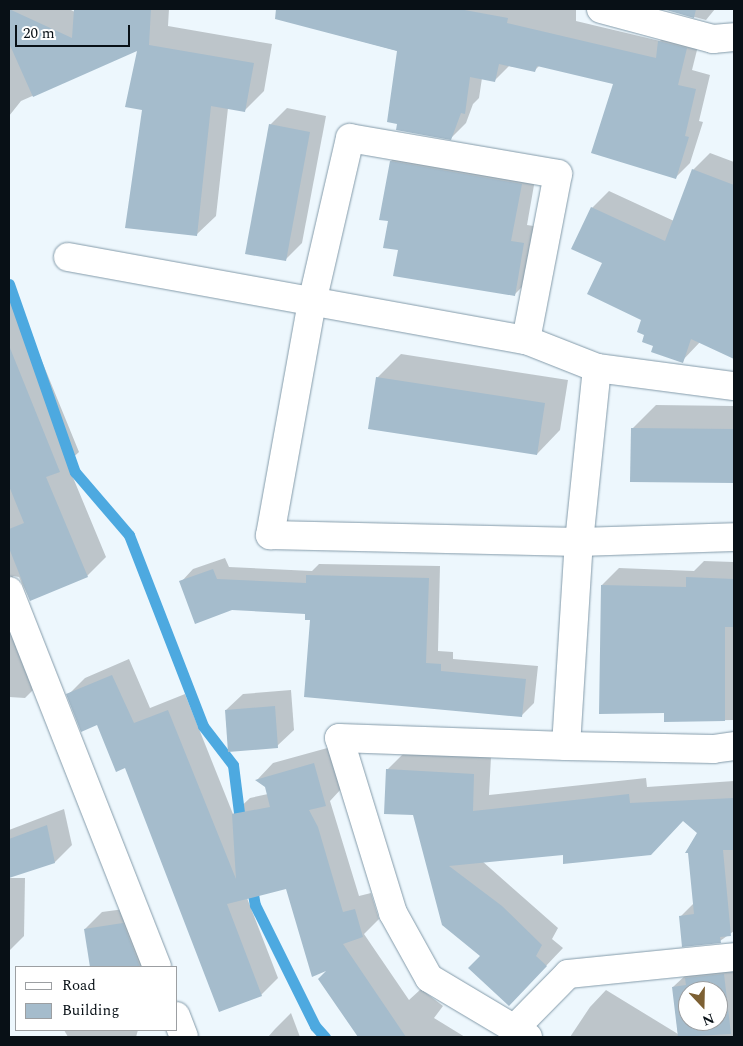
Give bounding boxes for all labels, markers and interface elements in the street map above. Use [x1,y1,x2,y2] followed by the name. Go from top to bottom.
[18,15,132,47] scale bar
[23,22,55,45] text: 20 m
[15,966,178,1031] legend
[62,974,96,997] text: Road
[678,981,728,1031] north arrow
[62,999,119,1022] text: Building
[699,1008,717,1031] text: N

